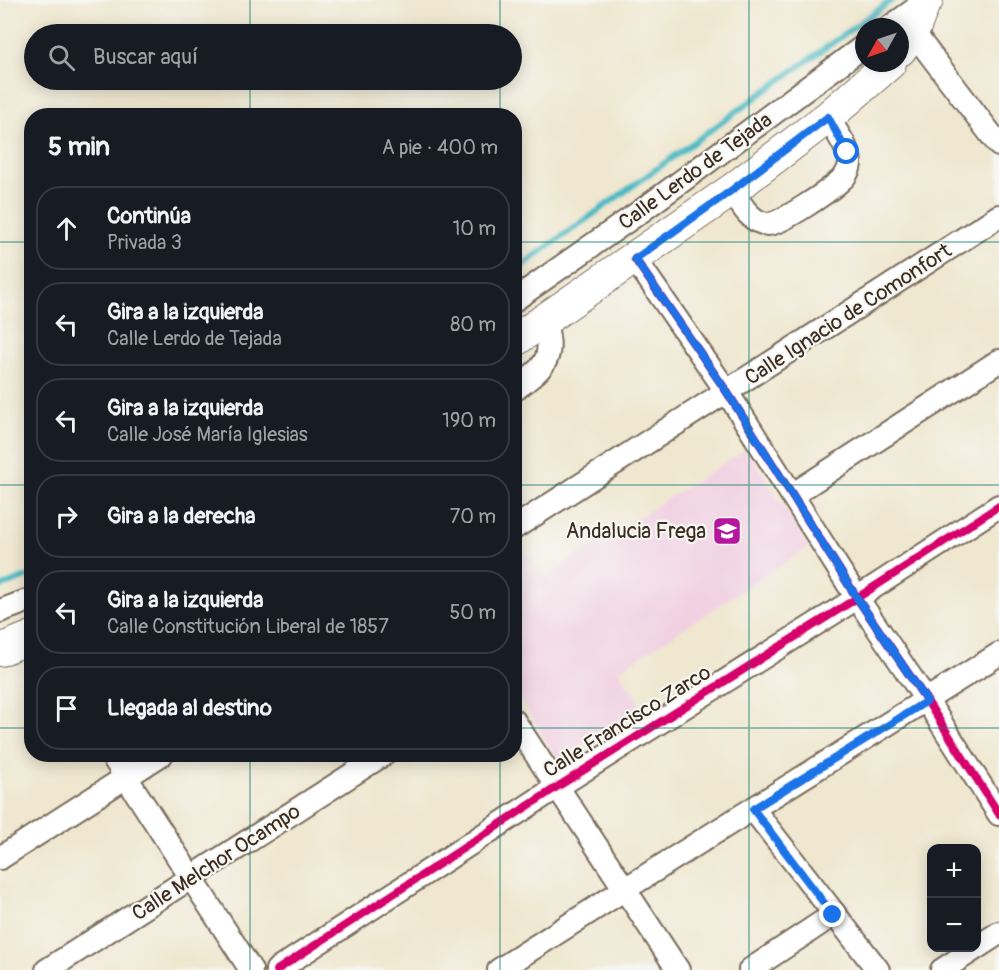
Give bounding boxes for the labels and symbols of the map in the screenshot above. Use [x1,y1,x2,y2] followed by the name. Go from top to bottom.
[855,18,909,72] north arrow
[613,107,777,236] street label: Calle Lerdo de Tejada
[833,138,859,164] route start
[740,237,957,391] street label: Calle Ignacio de Comonfort
[711,515,743,547] school or university icon: Andalucia Frega
[566,518,706,545] place label: Andalucia Frega
[538,659,716,784] street label: Calle Francisco Zarco
[127,798,306,927] street label: Calle Melchor Ocampo
[819,901,845,927] route end

